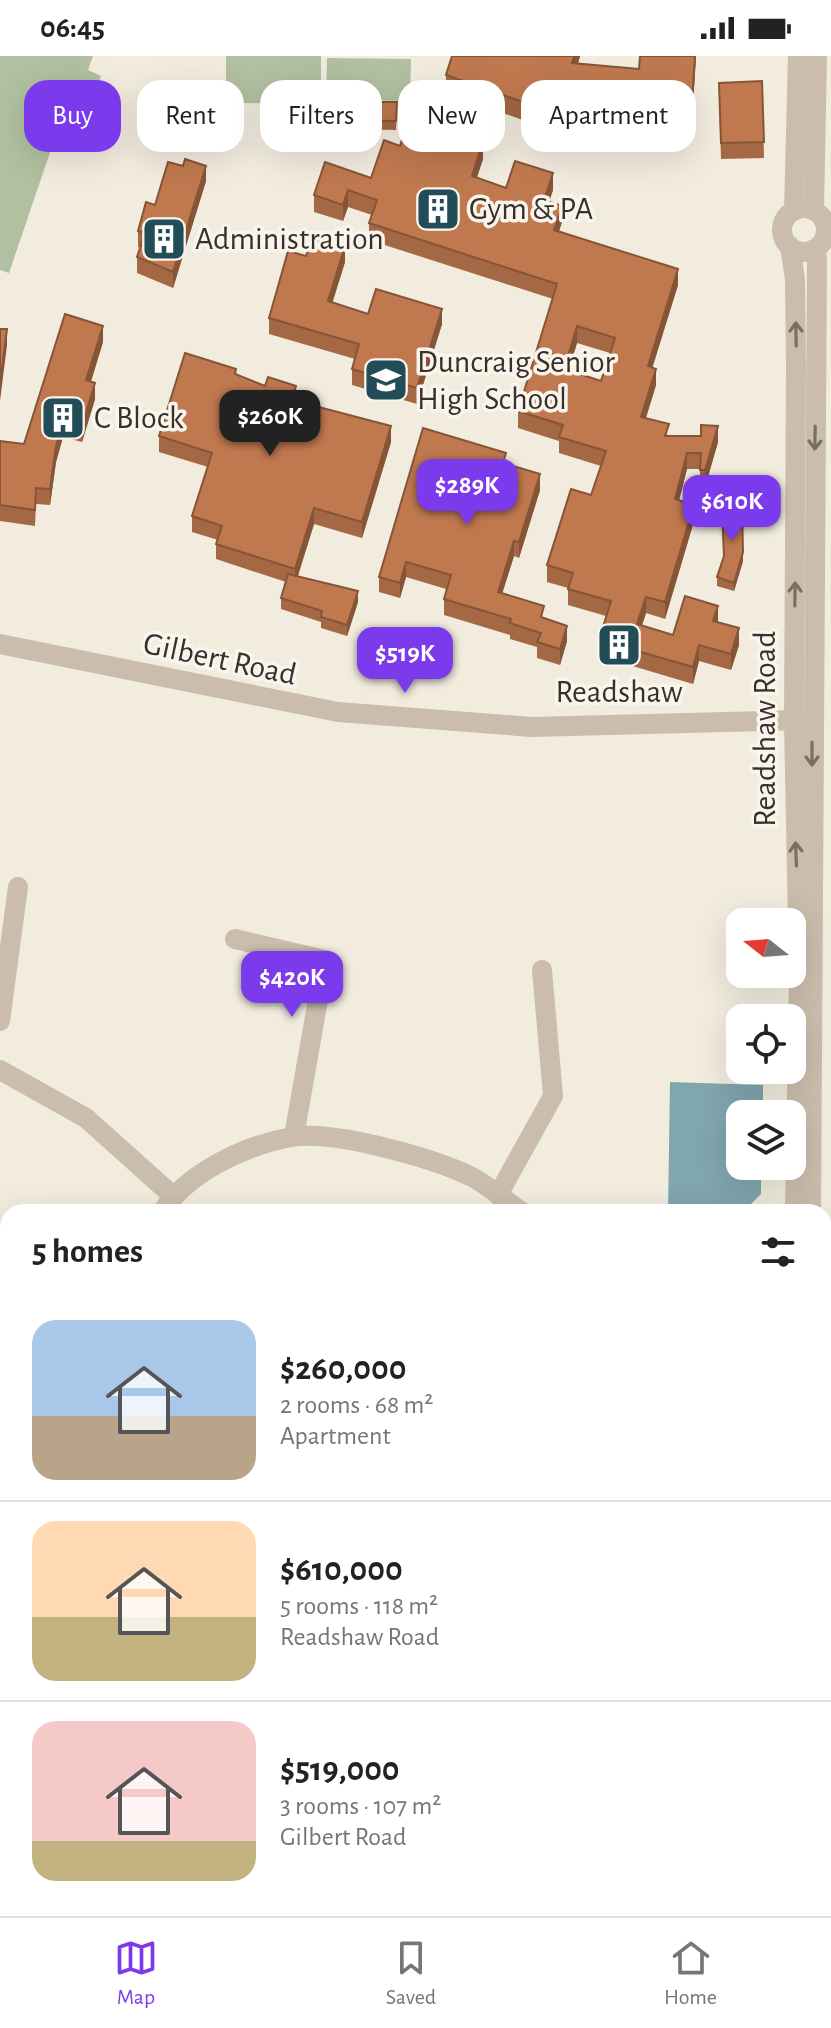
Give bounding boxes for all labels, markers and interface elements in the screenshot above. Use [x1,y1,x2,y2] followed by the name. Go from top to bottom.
[40,13,105,43] text: 06:45
[24,80,121,152] chip: Buy
[137,80,244,152] chip: Rent
[260,80,382,152] chip: Filters
[398,80,505,152] chip: New
[521,80,696,152] chip: Apartment
[414,185,462,233] building icon: Gym & PA
[469,193,593,225] place label: Gym & PA
[140,215,188,263] building icon: Administration
[195,223,384,255] place label: Administration
[788,321,804,348] one-way arrow
[417,346,615,415] place label: Duncraig Senior High School
[362,356,410,404] school or university icon: Duncraig Senior High School
[214,390,326,458] pin: $260K
[39,394,87,442] building icon: C Block
[94,402,184,434] place label: C Block
[237,403,303,429] text: $260K
[807,424,823,451] one-way arrow
[411,459,523,527] pin: $289K
[435,472,499,498] text: $289K
[676,475,788,543] pin: $610K
[701,488,763,514] text: $610K
[787,581,803,608] one-way arrow
[595,621,643,669] building icon: Readshaw
[141,627,299,691] street label: Gilbert Road
[349,627,461,695] pin: $519K
[749,631,781,827] street label: Readshaw Road
[375,640,435,666] text: $519K
[555,676,683,708] place label: Readshaw
[805,740,820,767] one-way arrow
[788,841,803,868] one-way arrow
[726,908,806,988] north arrow
[726,908,806,1180] map controls
[236,951,348,1019] pin: $420K
[259,964,325,990] text: $420K
[726,1004,806,1084] button: locate
[726,1100,806,1180] button: layers
[756,1230,800,1274] icon: filters
[32,1235,143,1269] text: 5 homes
[96,1352,192,1448] icon: home
[280,1352,406,1386] text: $260,000
[280,1392,433,1418] text: 2 rooms · 68 m²
[280,1423,391,1449] text: Apartment
[96,1553,192,1649] icon: home
[280,1553,403,1587] text: $610,000
[280,1593,438,1619] text: 5 rooms · 118 m²
[280,1624,439,1650] text: Readshaw Road
[96,1753,192,1849] icon: home
[280,1753,400,1787] text: $519,000
[280,1793,441,1819] text: 3 rooms · 107 m²
[280,1824,406,1850] text: Gilbert Road
[114,1936,158,2010] tab: Map
[386,1936,436,2010] tab: Saved
[664,1936,717,2010] tab: Home

